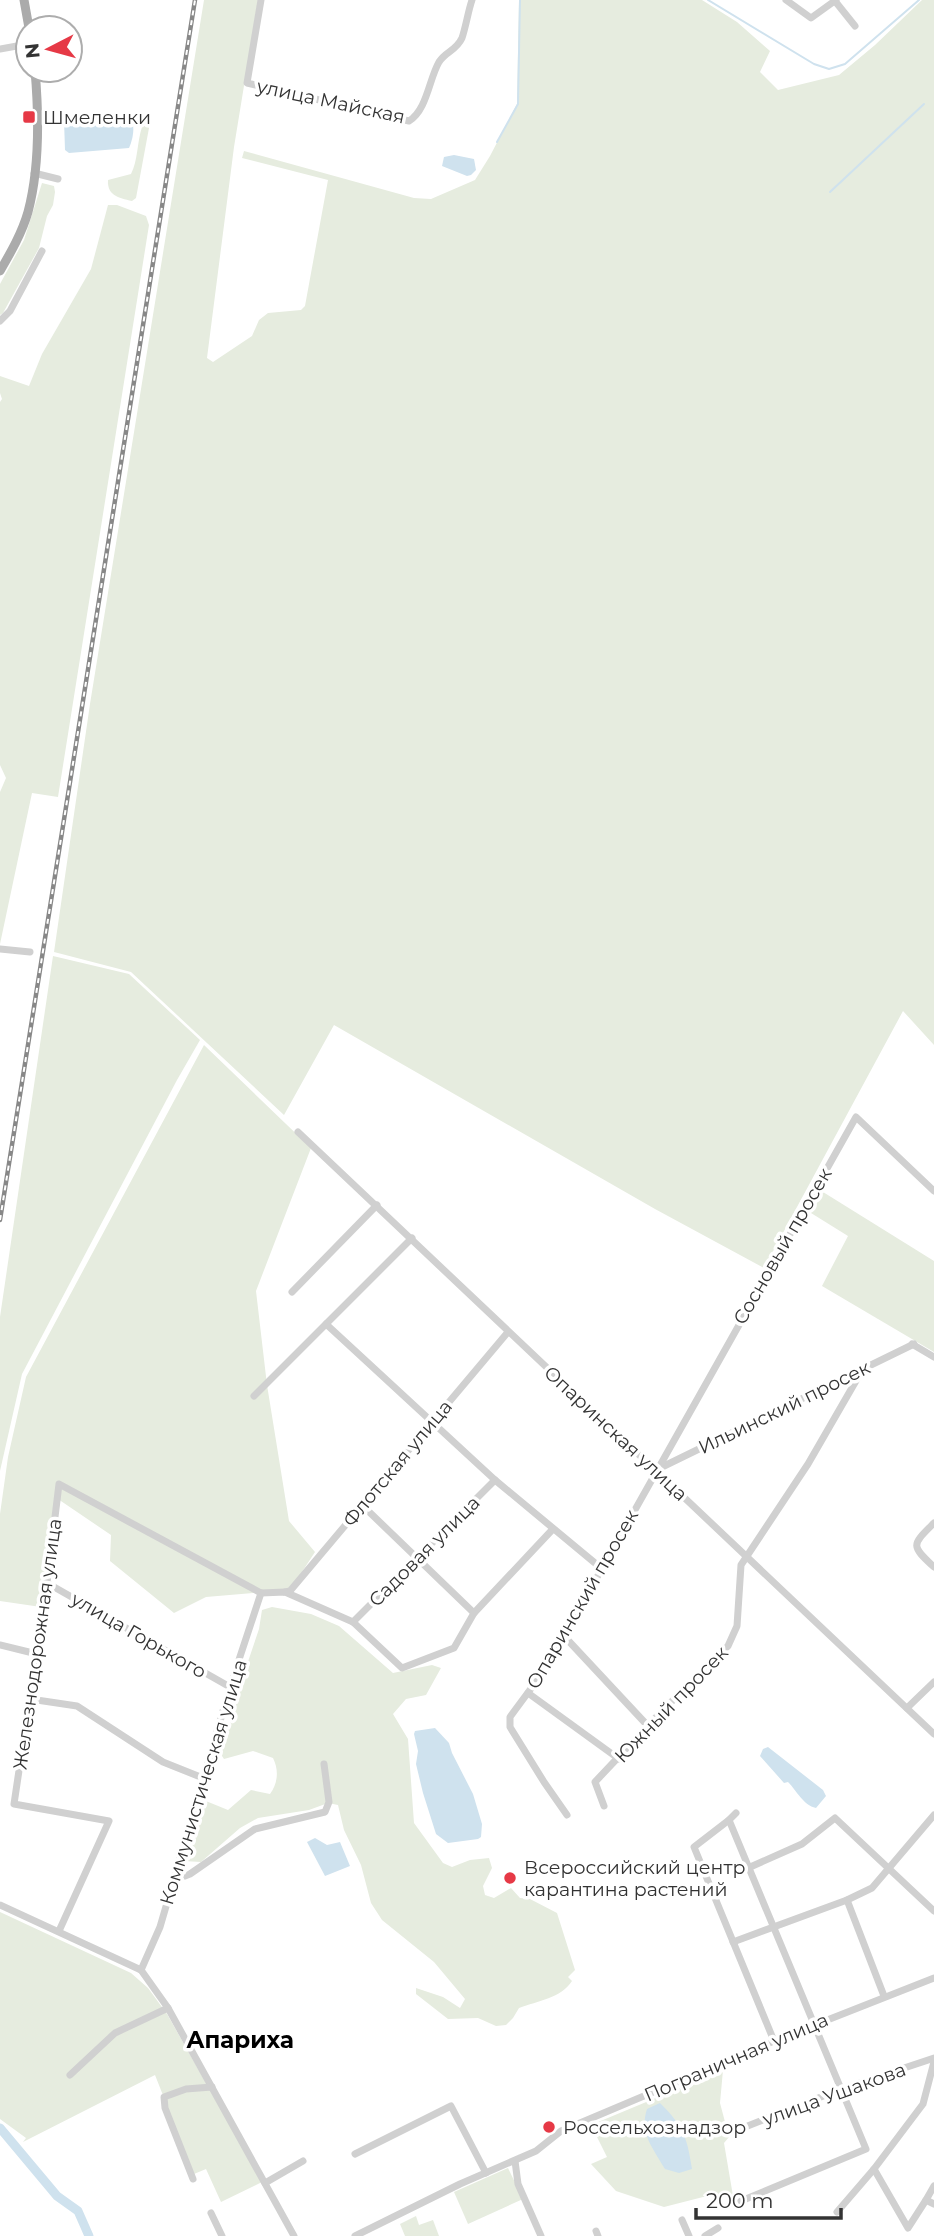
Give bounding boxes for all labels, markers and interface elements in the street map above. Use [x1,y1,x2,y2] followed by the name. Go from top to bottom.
[14,14,84,84] north arrow
[20,42,45,60] text: N
[254,74,407,128] street label: улица Майская
[43,106,151,129] place label: Шмеленки
[21,109,37,125] marker: Шмеленки
[728,1164,837,1328] street label: Сосновый просек
[695,1356,874,1459] street label: Ильинский просек
[539,1361,692,1506] street label: Опаринская улица
[338,1395,457,1531] street label: Флотская улица
[364,1491,485,1612] street label: Садовая улица
[522,1506,643,1693] street label: Опаринский просек
[8,1517,67,1771] street label: Железнодорожная улица
[66,1587,210,1683] street label: улица Горького
[610,1641,733,1767] street label: Южный просек
[155,1657,252,1908] street label: Коммунистическая улица
[524,1856,745,1901] place label: Всероссийский центр карантина растений
[502,1870,518,1886] marker: Всероссийский центр карантина растений
[641,2008,832,2107] street label: Пограничная улица
[186,2026,294,2054] district label: Апариха
[758,2058,909,2131] street label: улица Ушакова
[563,2116,746,2139] place label: Россельхознадзор
[541,2119,557,2135] marker: Россельхознадзор
[696,2176,841,2220] scale bar
[706,2188,773,2213] text: 200 m

